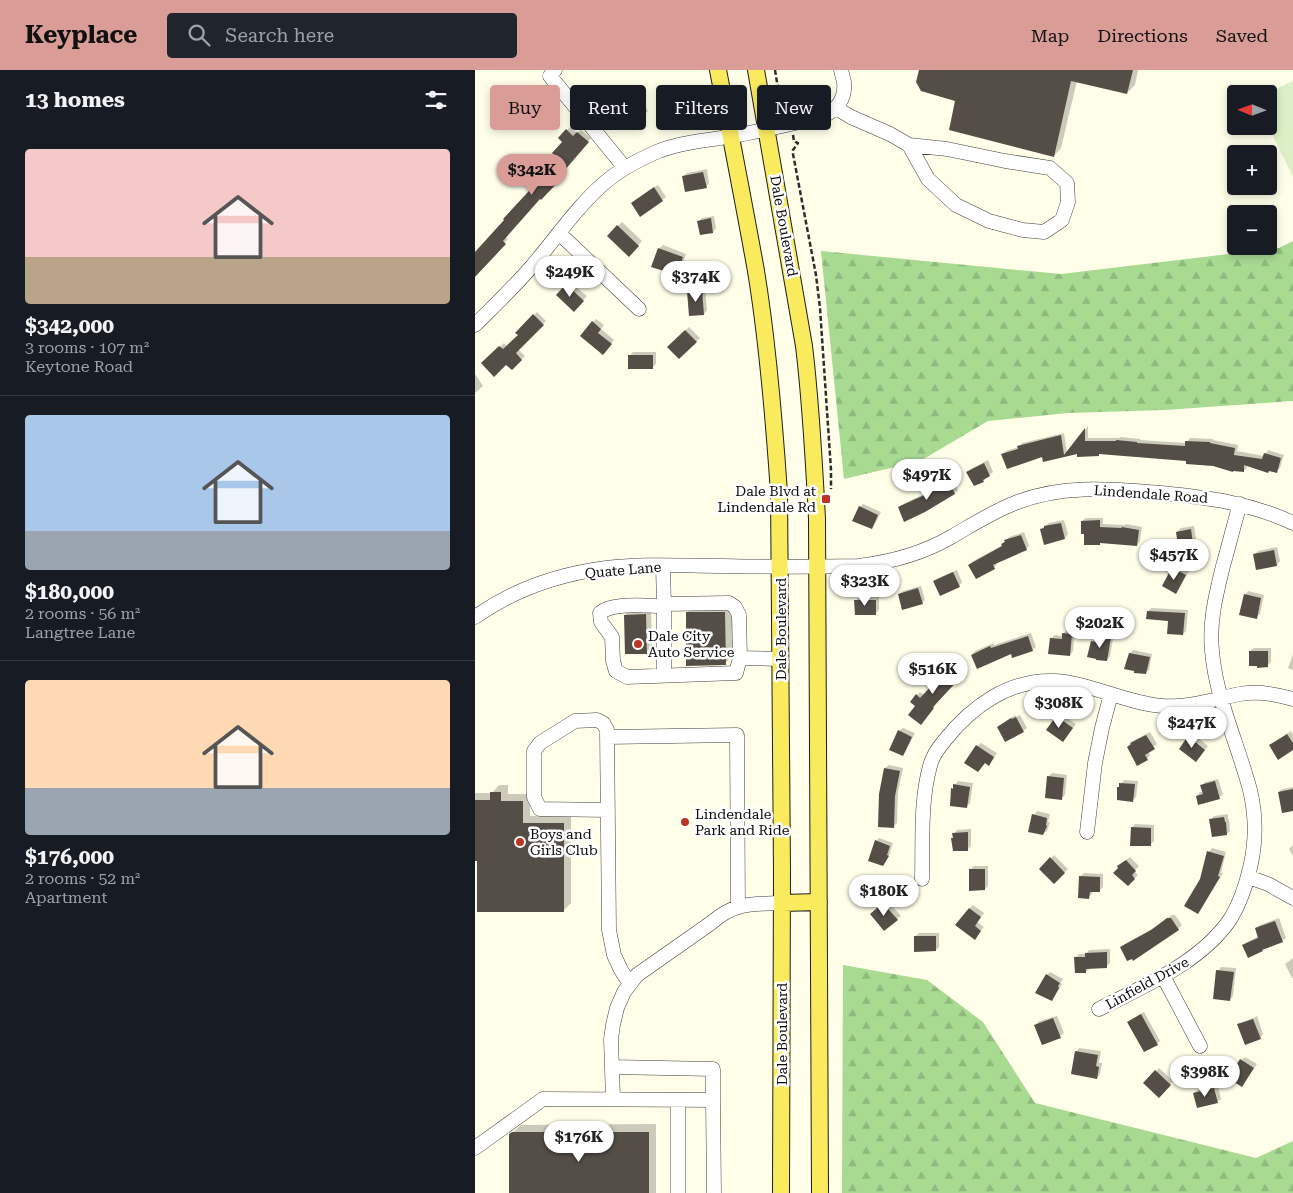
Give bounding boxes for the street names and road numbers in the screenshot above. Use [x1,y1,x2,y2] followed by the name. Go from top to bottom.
[767,174,801,278] street label: Dale Boulevard
[1093,482,1209,506] street label: Lindendale Road
[584,559,662,581] street label: Quate Lane
[773,578,789,680] street label: Dale Boulevard
[1103,953,1192,1012] street label: Linfield Drive
[774,983,790,1085] street label: Dale Boulevard

